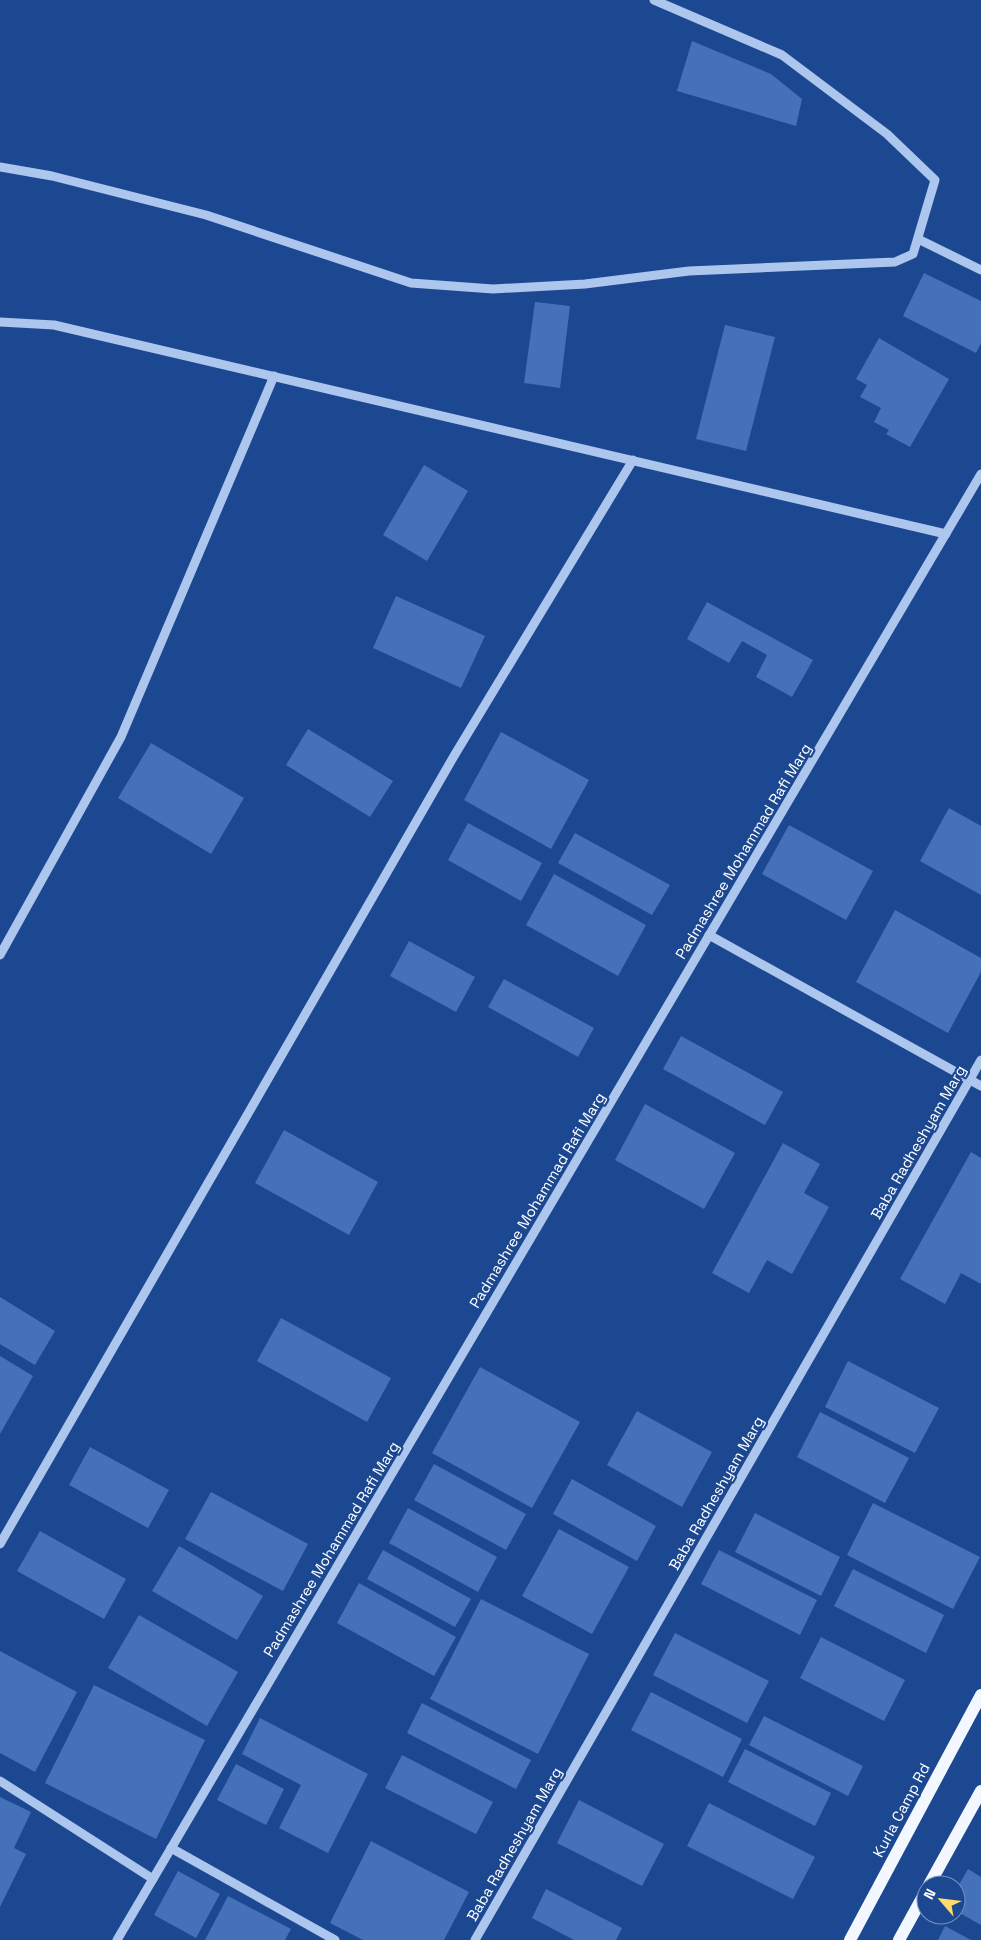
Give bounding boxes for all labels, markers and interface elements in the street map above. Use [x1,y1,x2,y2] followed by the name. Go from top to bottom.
[671,740,815,962] street label: Padmashree Mohammad Rafi Marg
[866,1062,970,1222] street label: Baba Radheshyam Marg
[465,1089,609,1311] street label: Padmashree Mohammad Rafi Marg
[664,1413,768,1573] street label: Baba Radheshyam Marg
[259,1438,403,1660] street label: Padmashree Mohammad Rafi Marg
[868,1760,934,1860] street label: Kurla Camp Rd
[462,1764,566,1924] street label: Baba Radheshyam Marg
[916,1875,966,1925] north arrow
[919,1886,940,1902] text: N

